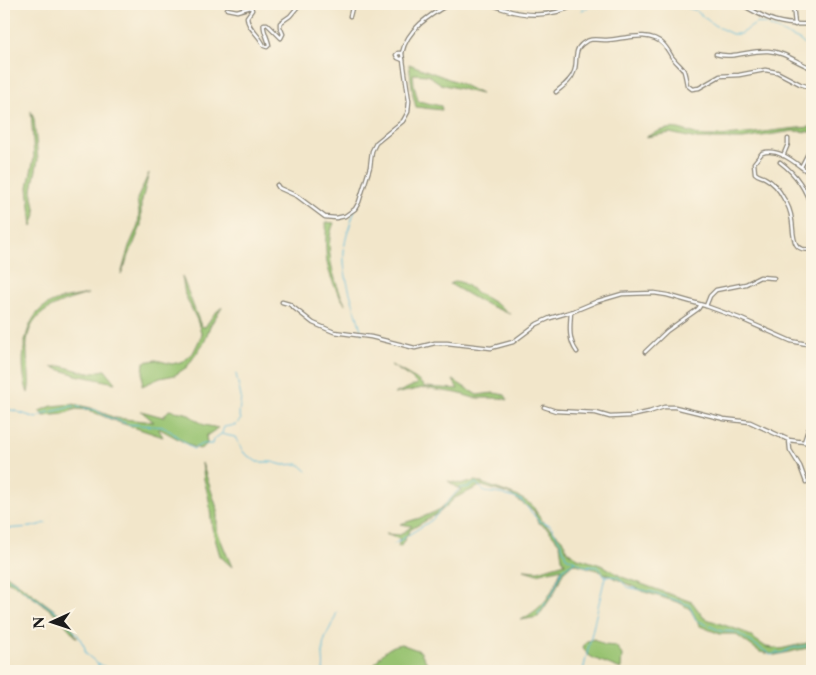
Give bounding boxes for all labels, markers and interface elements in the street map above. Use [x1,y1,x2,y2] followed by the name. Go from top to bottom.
[28,598,78,648] north arrow
[30,616,48,629] text: N

